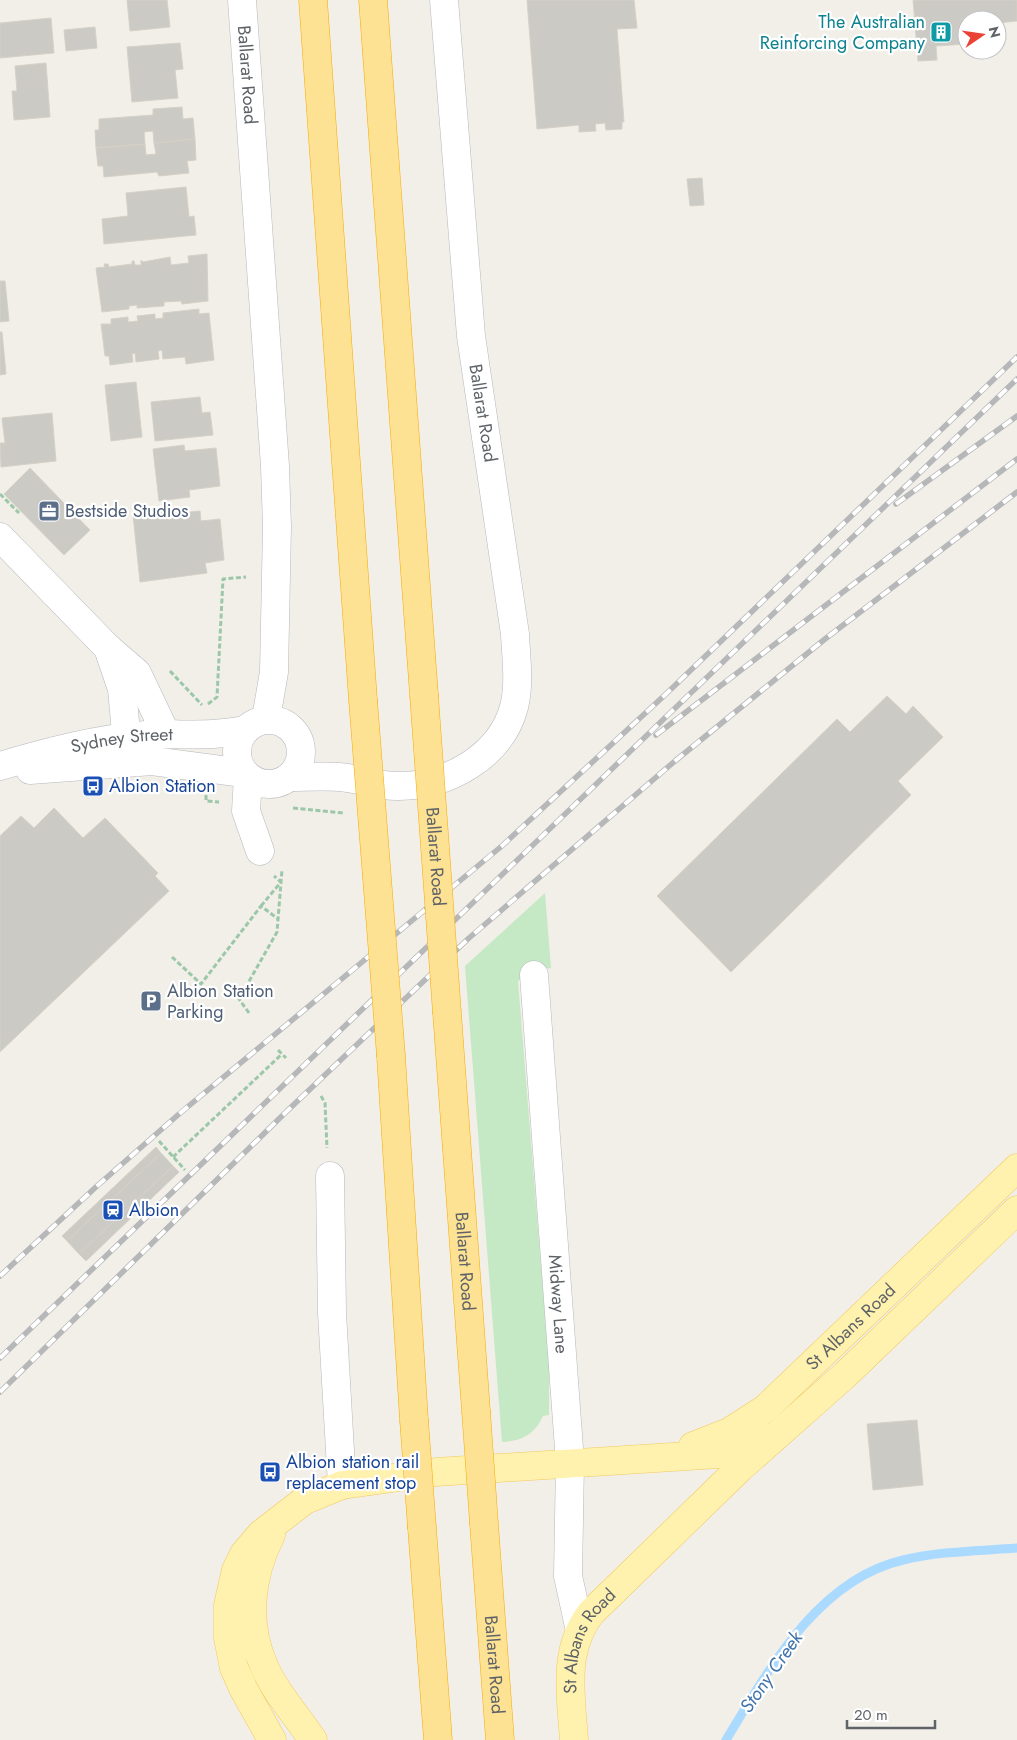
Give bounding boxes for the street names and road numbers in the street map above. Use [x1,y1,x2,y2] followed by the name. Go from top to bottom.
[231,24,264,125] street label: Ballarat Road
[462,362,504,464] street label: Ballarat Road
[68,721,174,760] street label: Sydney Street
[419,806,452,907] street label: Ballarat Road
[449,1211,482,1312] street label: Ballarat Road
[542,1254,575,1355] street label: Midway Lane
[800,1278,901,1376] street label: St Albans Road
[557,1583,622,1694] street label: St Albans Road
[478,1614,511,1715] street label: Ballarat Road

